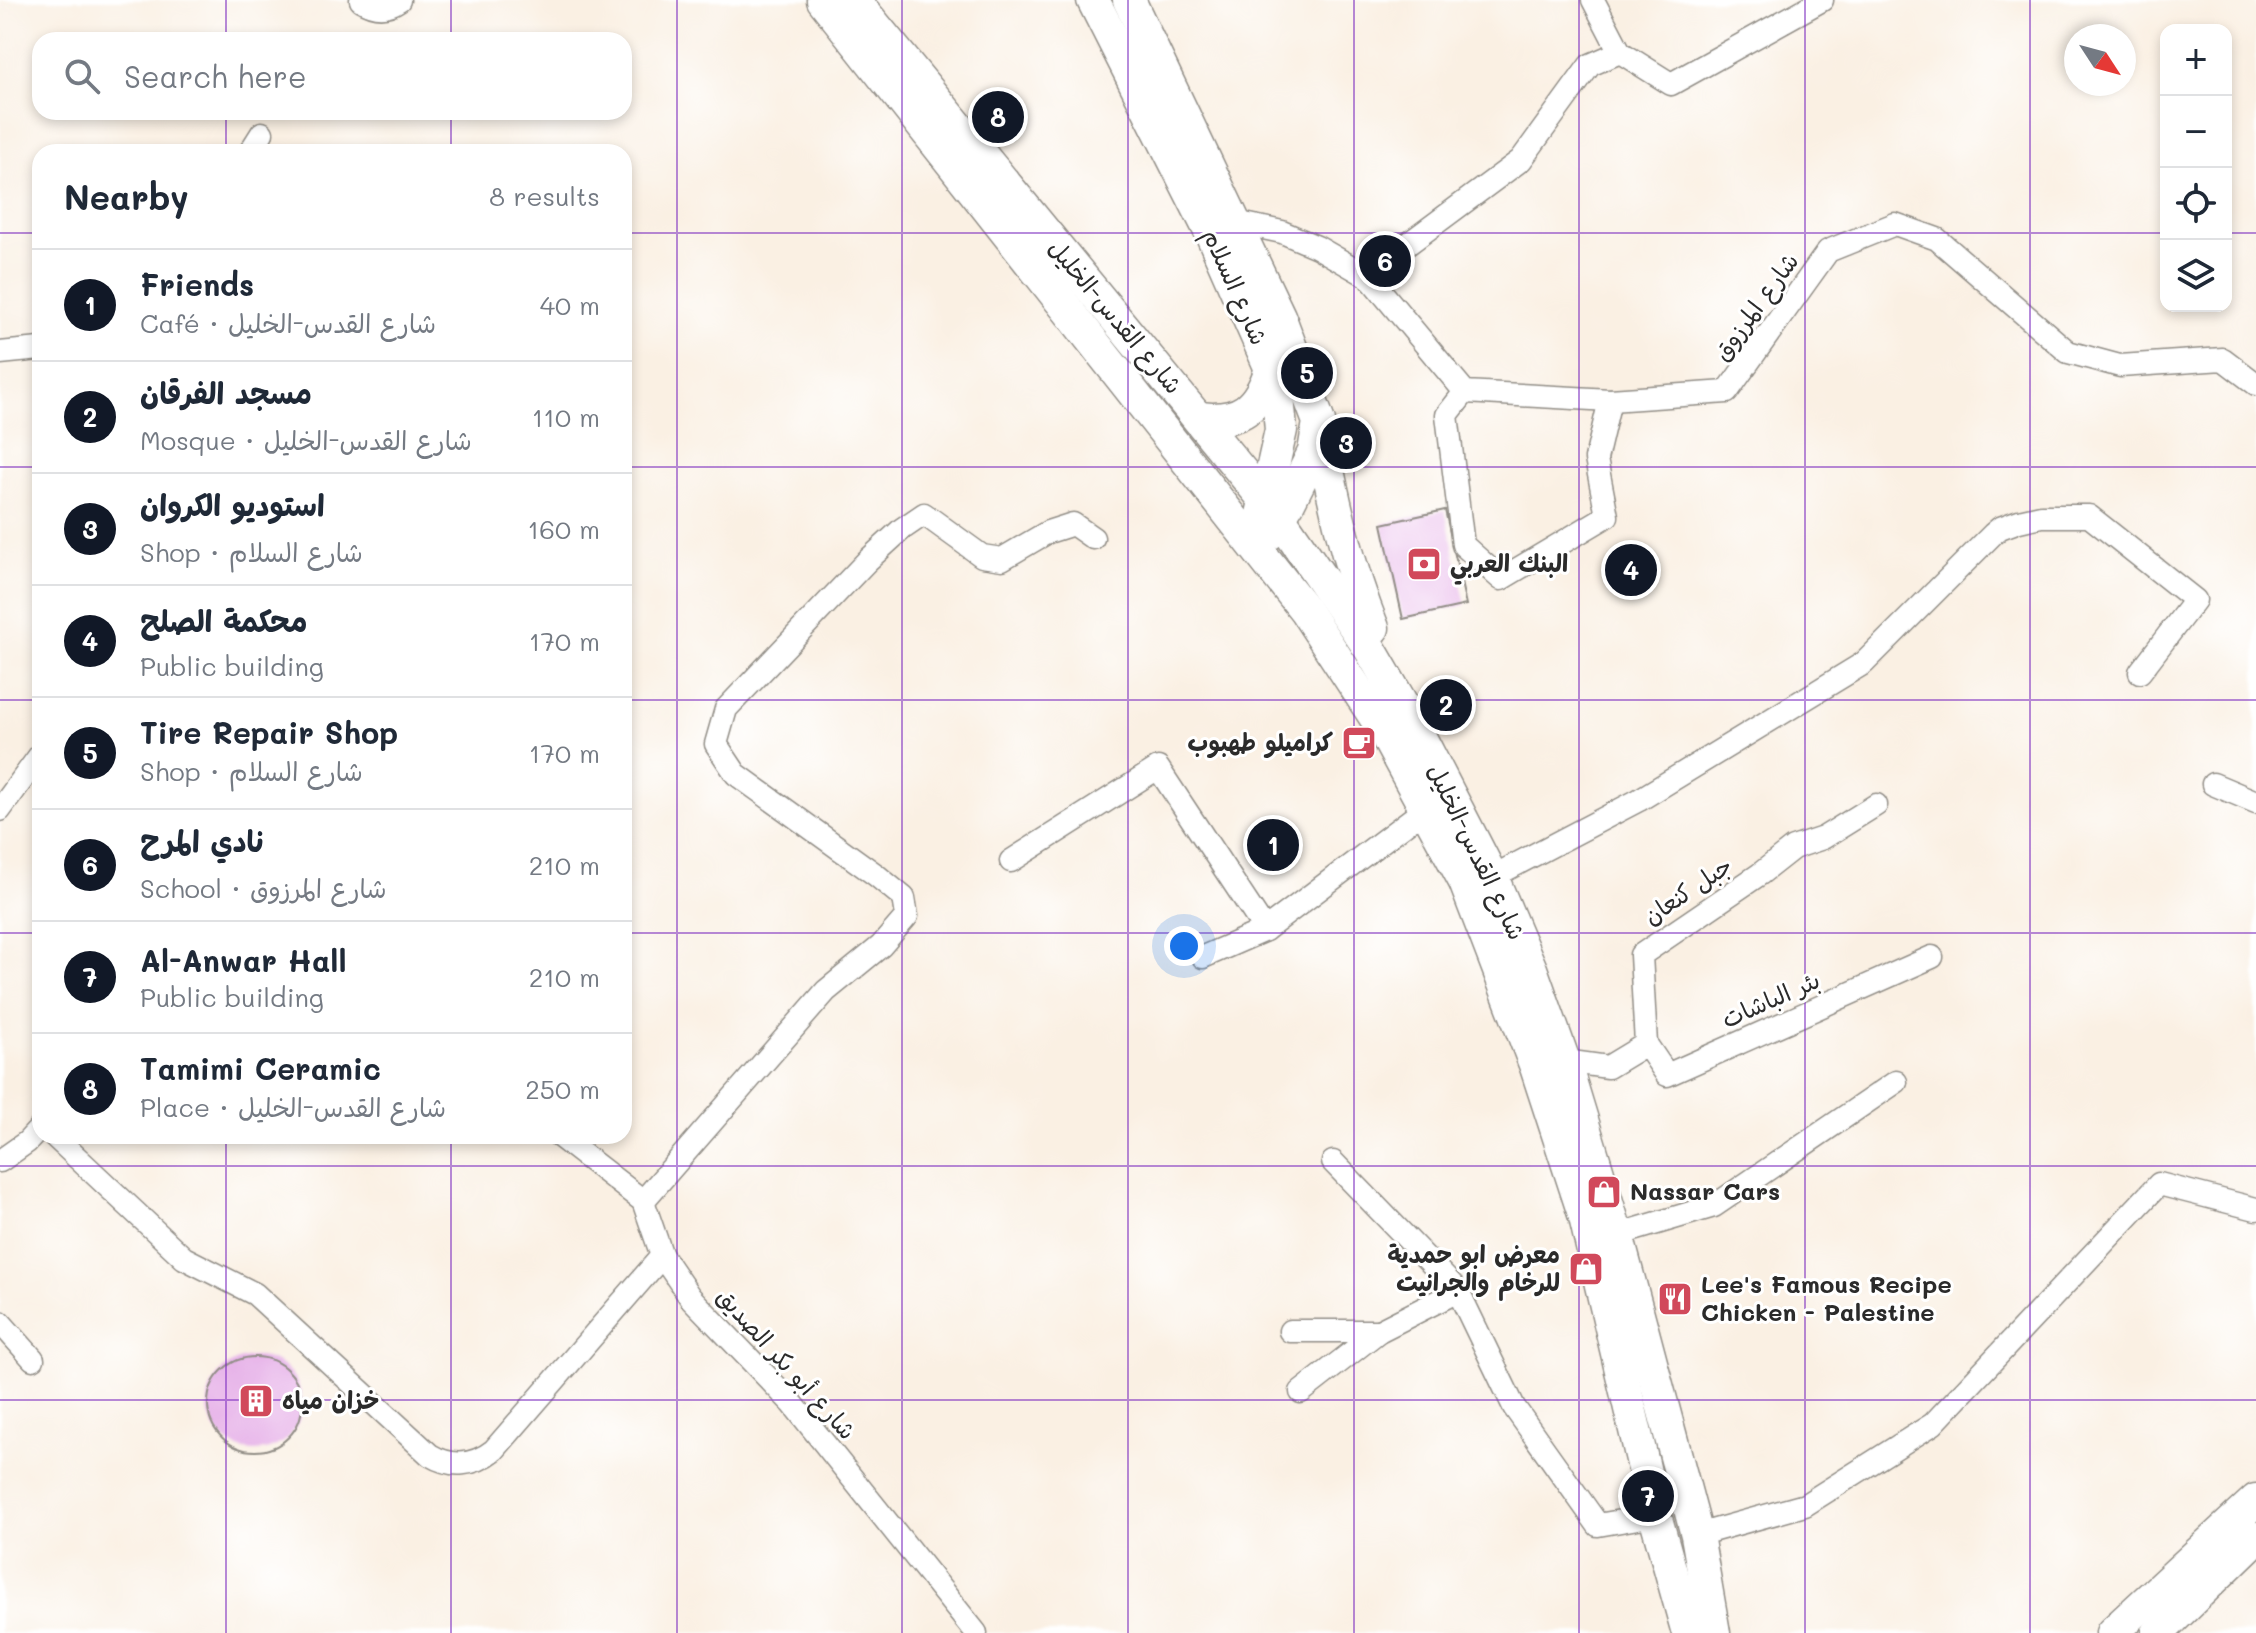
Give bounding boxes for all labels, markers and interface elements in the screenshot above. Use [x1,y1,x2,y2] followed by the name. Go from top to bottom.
[2064,24,2136,96] north arrow
[2160,24,2232,312] map controls
[2160,24,2232,96] button: +
[32,32,632,120] search box
[60,54,104,98] icon: search
[124,56,307,96] text: Search here
[972,87,1024,147] pin: 8
[2160,96,2232,168] button: −
[2160,168,2232,240] button: locate
[64,174,189,219] text: Nearby
[489,179,600,213] text: 8 results
[1193,223,1276,351] street label: شارع السلام
[1359,231,1411,291] pin: 6
[1040,232,1190,402] street label: شارع القدس-الخليل
[2160,240,2232,312] button: layers
[1705,246,1807,368] street label: شارع المرزوق
[140,264,254,304] text: Friends
[84,288,96,322] text: 1
[540,288,600,322] text: 40 m
[140,306,436,340] text: Café · شارع القدس-الخليل
[1281,343,1333,403] pin: 5
[140,372,312,412] text: مسجد الفرقان
[83,400,97,434] text: 2
[532,400,600,434] text: 110 m
[1320,413,1372,473] pin: 3
[140,423,472,457] text: Mosque · شارع القدس-الخليل
[140,484,325,524] text: استوديو الكروان
[82,512,98,546] text: 3
[528,512,600,546] text: 160 m
[140,535,363,569] text: Shop · شارع السلام
[1605,540,1657,600] pin: 4
[1405,545,1443,583] bank icon: البنك العربي
[1450,547,1568,585] place label: البنك العربي
[140,600,307,640] text: محكمة الصلح
[82,624,98,658] text: 4
[529,624,600,658] text: 170 m
[140,649,324,683] text: Public building
[1420,675,1472,735] pin: 2
[140,712,398,752] text: Tire Repair Shop
[1340,724,1378,762] cafe icon: كراميلو طهبوب
[1187,726,1333,758] place label: كراميلو طهبوب
[82,736,98,770] text: 5
[529,736,600,770] text: 170 m
[140,754,363,788] text: Shop · شارع السلام
[1419,758,1533,946] street label: شارع القدس-الخليل
[1247,815,1299,875] pin: 1
[140,820,264,860] text: نادي المرح
[82,848,98,882] text: 6
[529,848,600,882] text: 210 m
[1637,849,1738,931] street label: جبل كنعان
[140,871,387,905] text: School · شارع المرزوق
[1164,926,1204,966] your location
[140,940,347,980] text: Al-Anwar Hall
[83,960,97,994] text: 7
[529,960,600,994] text: 210 m
[1716,963,1824,1034] street label: بئر الباشات
[140,980,324,1014] text: Public building
[140,1048,381,1088] text: Tamimi Ceramic
[82,1072,98,1106] text: 8
[525,1072,600,1106] text: 250 m
[140,1090,446,1124] text: Place · شارع القدس-الخليل
[1585,1173,1623,1211] shop icon: Nassar Cars
[1630,1175,1780,1206] place label: Nassar Cars
[1387,1238,1560,1301] place label: معرض ابو حمدية للرخام والجرانيت
[1567,1250,1605,1288] shop icon: معرض ابو حمدية للرخام والجرانيت
[1701,1268,1952,1327] place label: Lee's Famous Recipe Chicken - Palestine
[1656,1280,1694,1318] restaurant icon: Lee's Famous Recipe Chicken - Palestine
[708,1281,864,1447] street label: شارع أبو بكر الصديق
[237,1382,275,1420] building icon: خزان مياه
[282,1384,379,1415] place label: خزان مياه
[1622,1466,1674,1526] pin: 7

